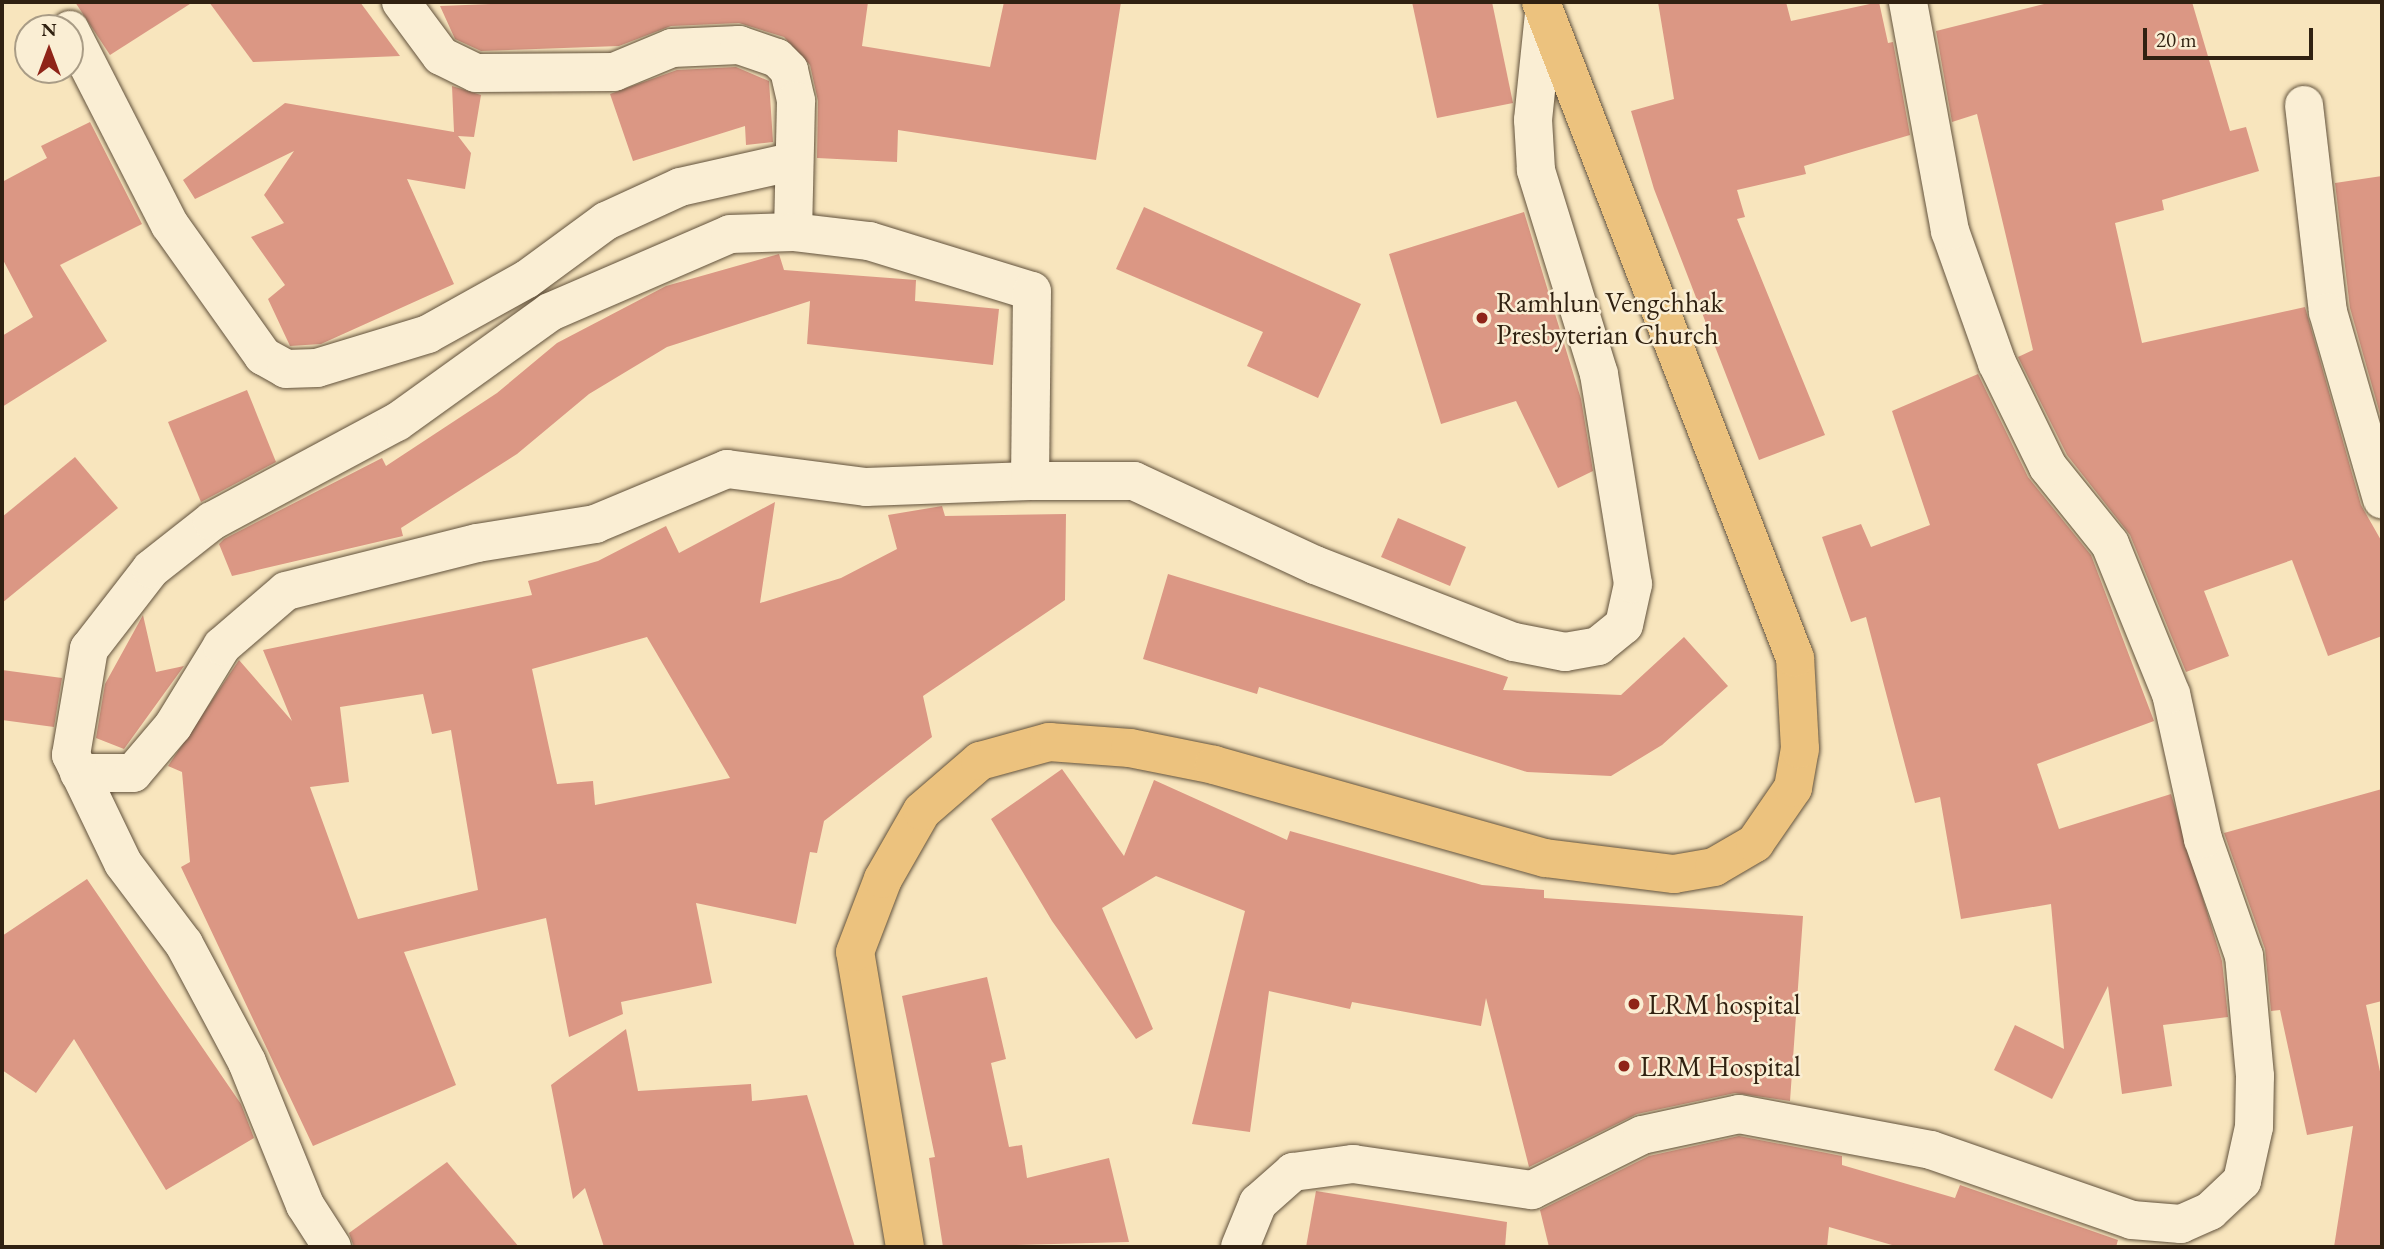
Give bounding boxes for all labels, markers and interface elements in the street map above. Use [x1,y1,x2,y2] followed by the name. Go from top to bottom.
[14,14,84,84] north arrow
[2146,14,2316,58] scale bar
[41,17,57,42] text: N
[2156,26,2197,53] text: 20 m
[1496,285,1724,351] place label: Ramhlun Vengchhak Presbyterian Church
[1474,310,1490,326] marker: Ramhlun Vengchhak Presbyterian Church
[1648,987,1801,1021] place label: LRM hospital
[1626,996,1642,1012] marker: LRM hospital
[1640,1049,1801,1083] place label: LRM Hospital
[1614,1056,1634,1076] marker: LRM Hospital

